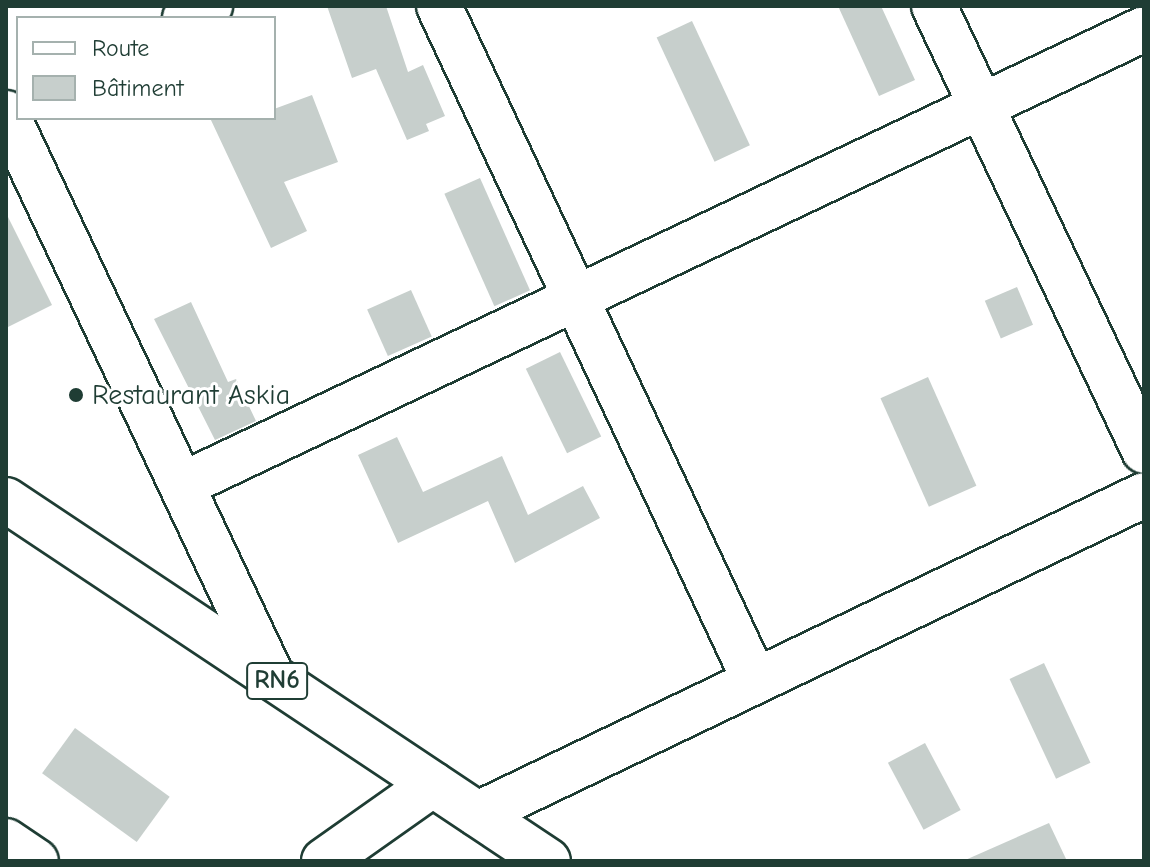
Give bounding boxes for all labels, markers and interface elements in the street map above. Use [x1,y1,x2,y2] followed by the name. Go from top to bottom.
[16,16,276,120] legend
[92,34,149,62] text: Route
[92,74,184,102] text: Bâtiment
[92,378,290,412] place label: Restaurant Askia
[67,386,85,404] marker: Restaurant Askia
[245,659,309,703] road number: RN6

